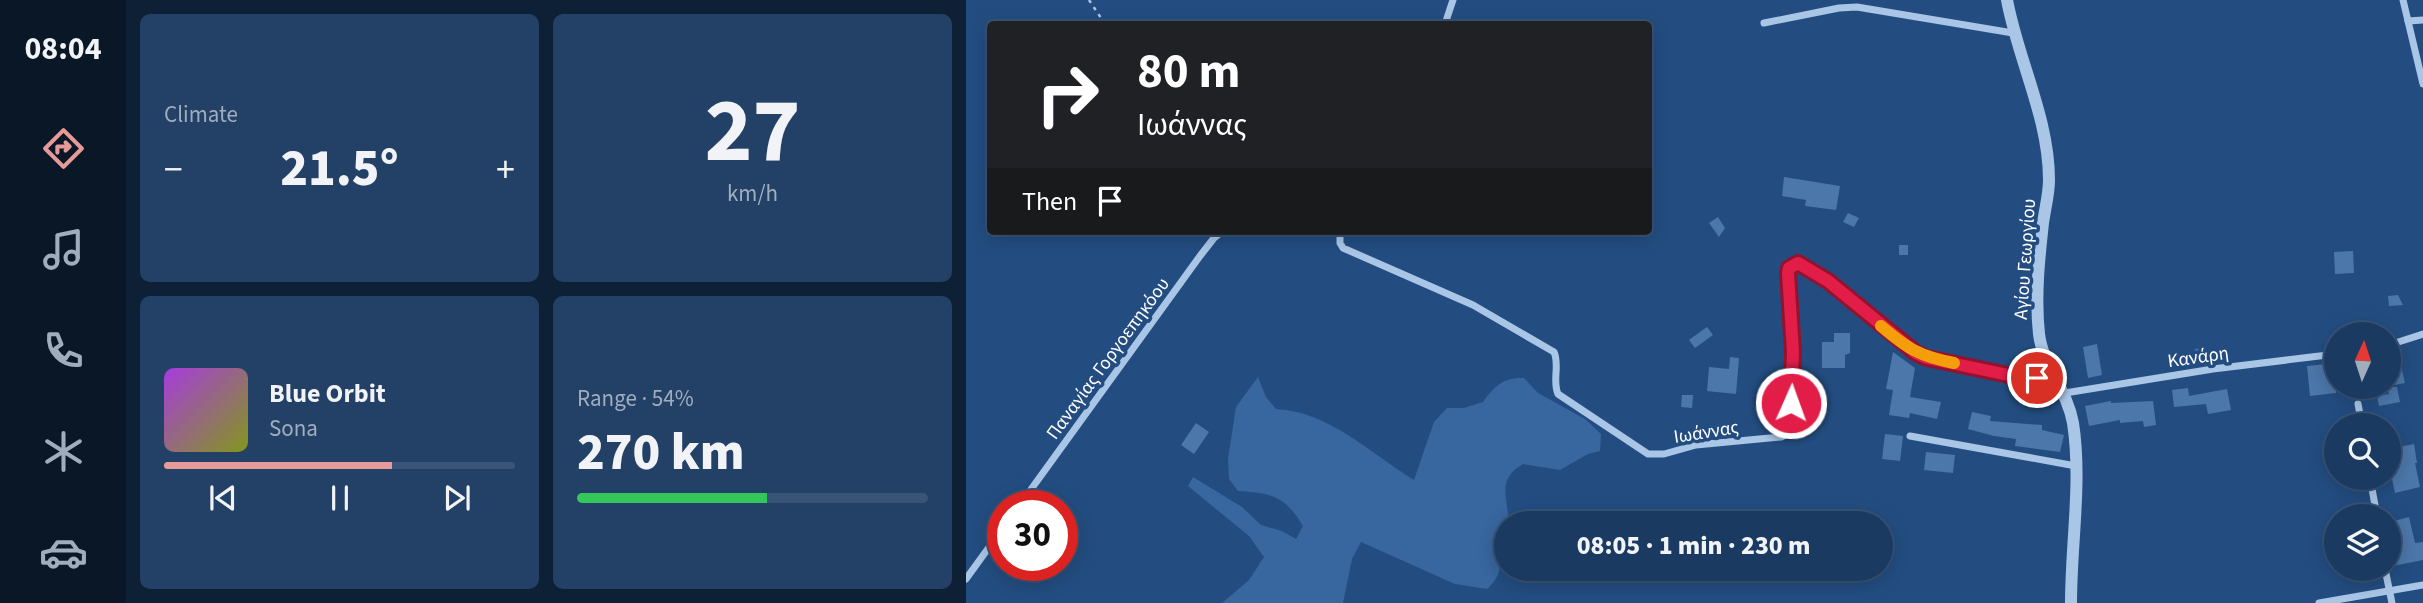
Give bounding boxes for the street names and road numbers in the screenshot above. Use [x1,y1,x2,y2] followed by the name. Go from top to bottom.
[2008,198,2043,320] street label: Αγίου Γεωργίου
[1040,272,1176,446] street label: Παναγίας Γοργοεπηκόου
[2166,340,2231,375] street label: Κανάρη
[1672,414,1741,451] street label: Ιωάννας

